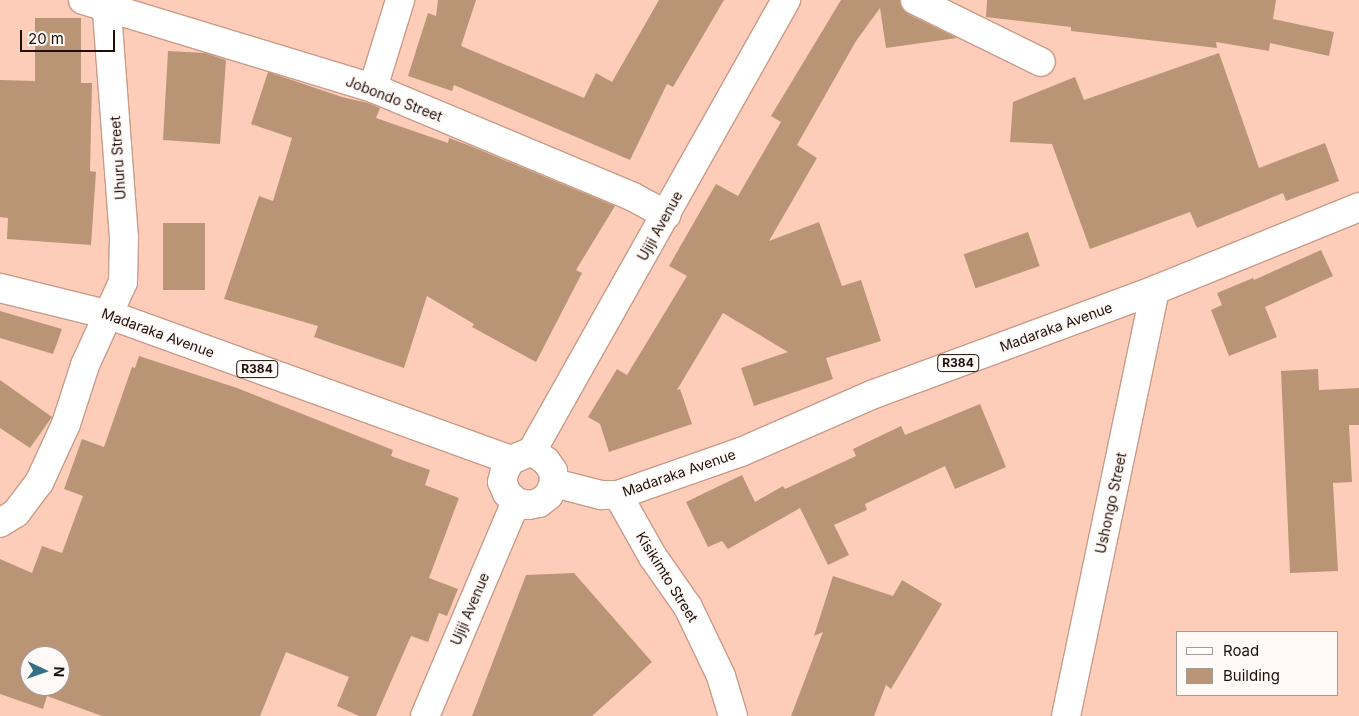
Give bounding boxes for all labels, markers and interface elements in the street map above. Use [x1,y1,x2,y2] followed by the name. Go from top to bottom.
[22,20,118,52] scale bar
[28,29,64,48] text: 20 m
[343,73,445,125] street label: Jobondo Street
[107,116,129,200] street label: Uhuru Street
[634,188,686,264] street label: Ujiji Avenue
[997,299,1115,355] street label: Madaraka Avenue
[99,305,217,361] street label: Madaraka Avenue
[937,353,979,372] road number: R384
[236,359,278,378] road number: R384
[620,446,738,500] street label: Madaraka Avenue
[1092,451,1130,555] street label: Ushongo Street
[632,529,702,625] street label: Kisikimto Street
[447,570,493,648] street label: Ujiji Avenue
[1176,631,1339,696] legend
[1223,641,1259,660] text: Road
[20,646,70,696] north arrow
[51,666,68,678] text: N
[1223,666,1280,685] text: Building

